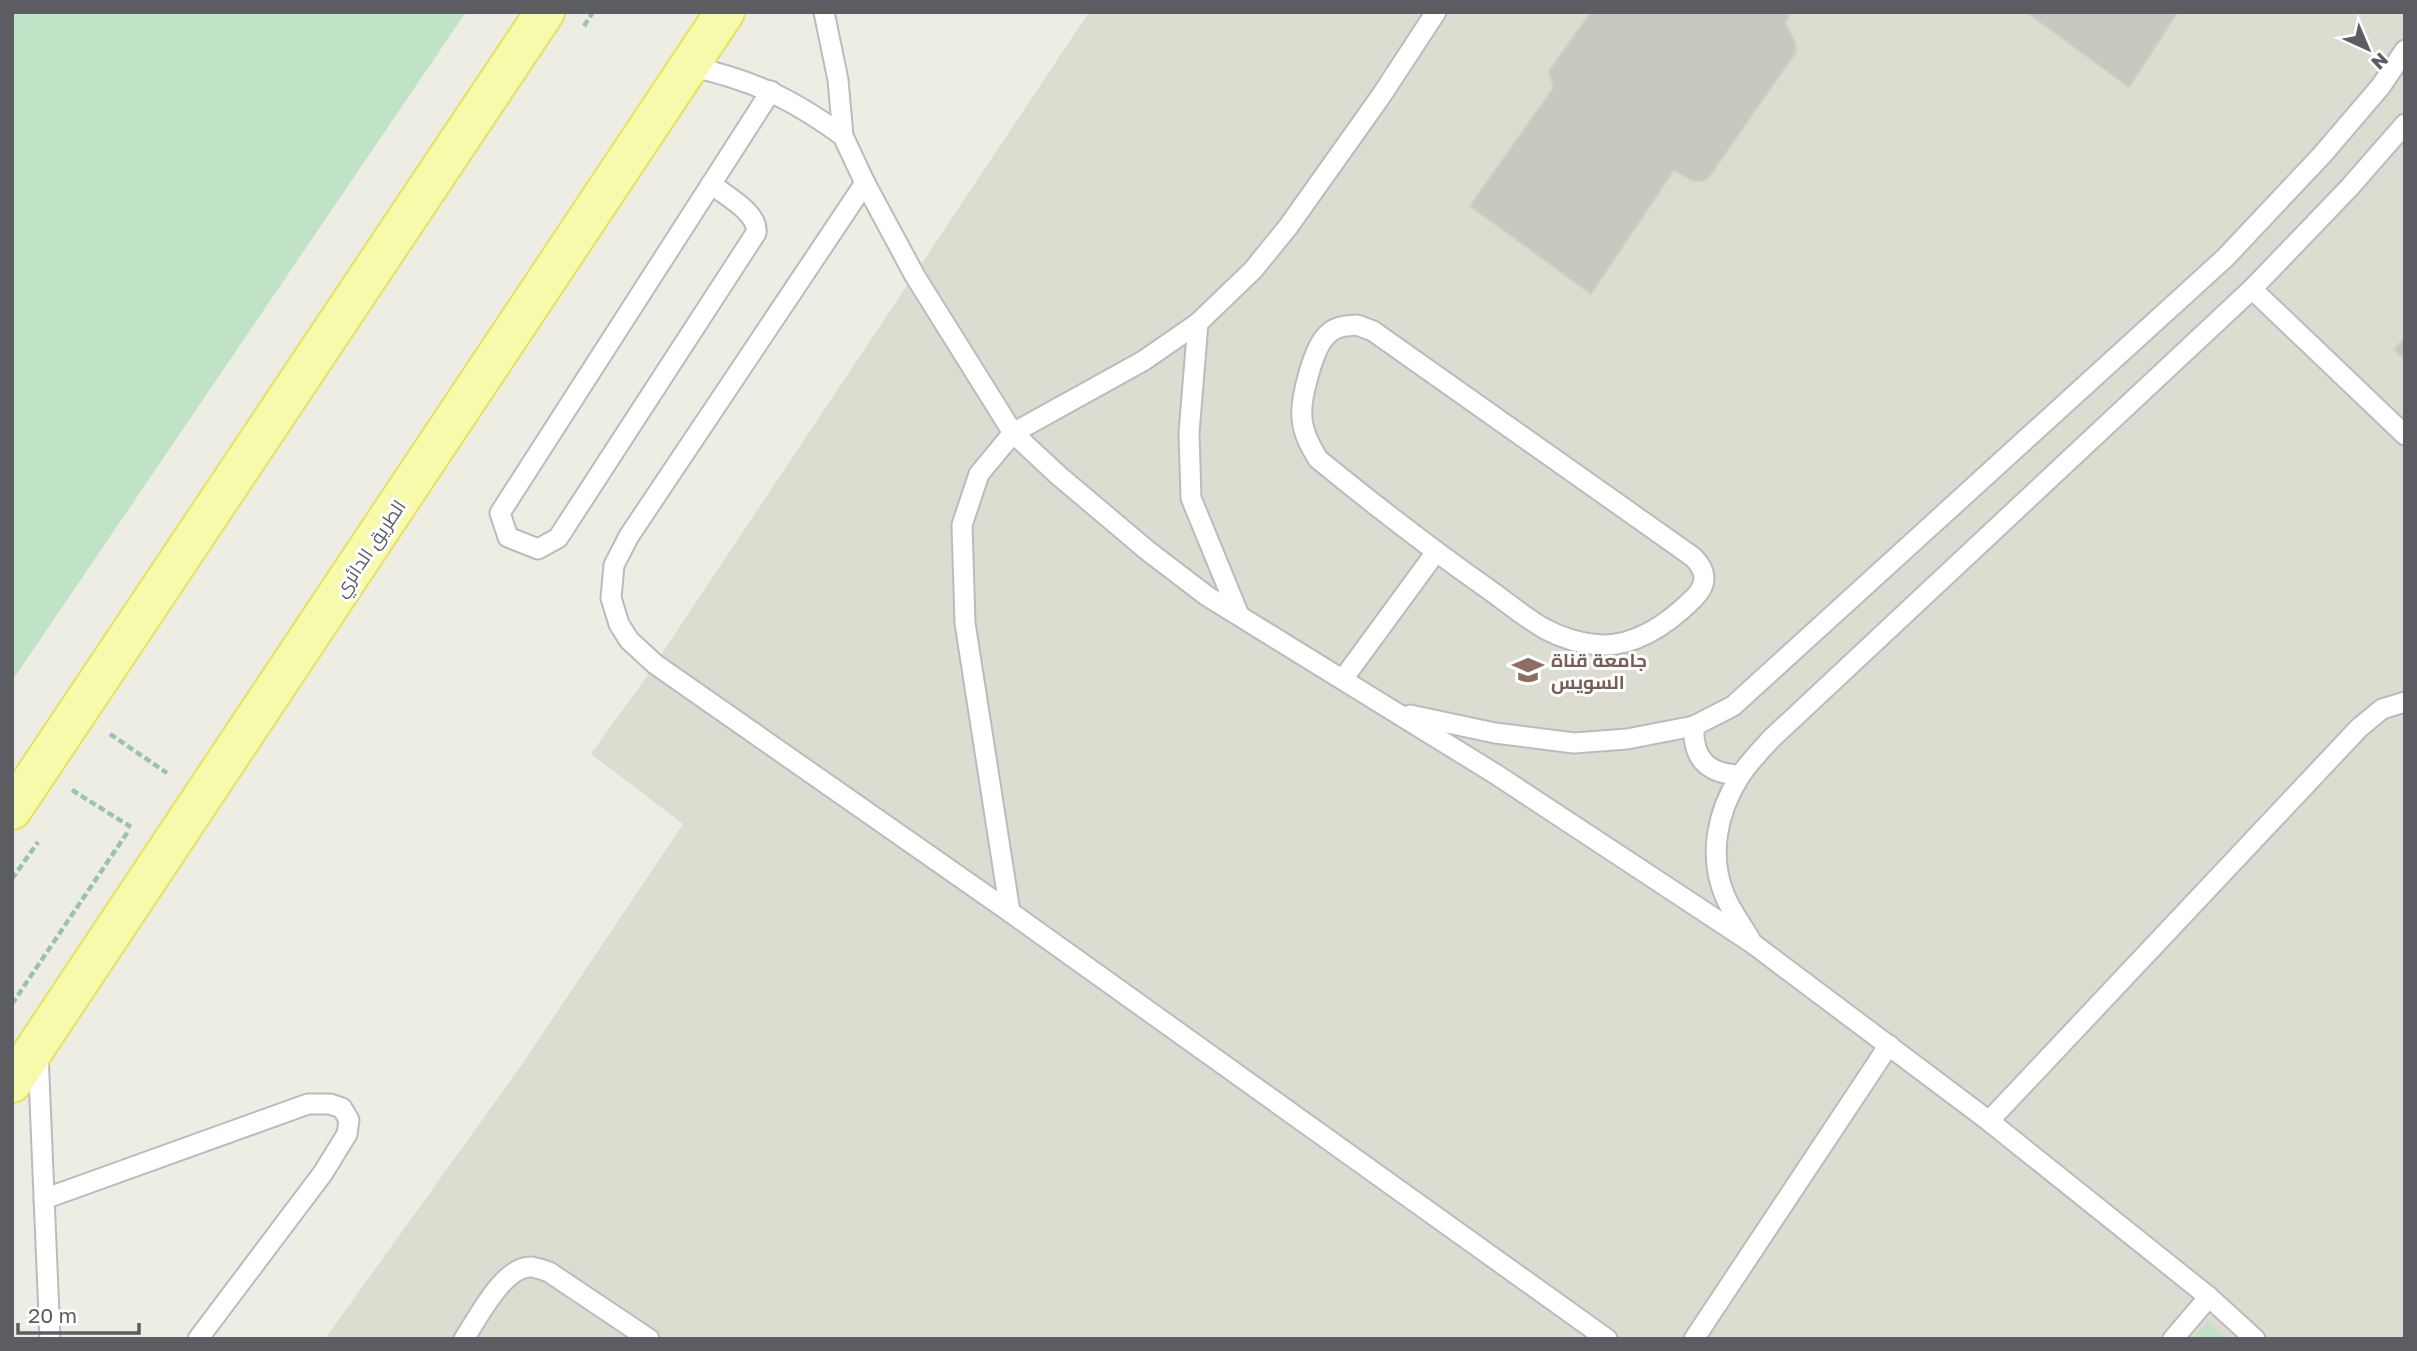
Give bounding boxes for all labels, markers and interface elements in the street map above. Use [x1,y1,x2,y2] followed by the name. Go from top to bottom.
[2333,14,2403,84] north arrow
[2367,48,2393,75] text: N
[328,495,413,603] street label: الطريق الدائري
[1551,648,1647,694] place label: جامعة قناة السويس
[1511,653,1545,687] school or university icon: جامعة قناة السويس
[18,1292,138,1336] scale bar
[28,1302,77,1328] text: 20 m

